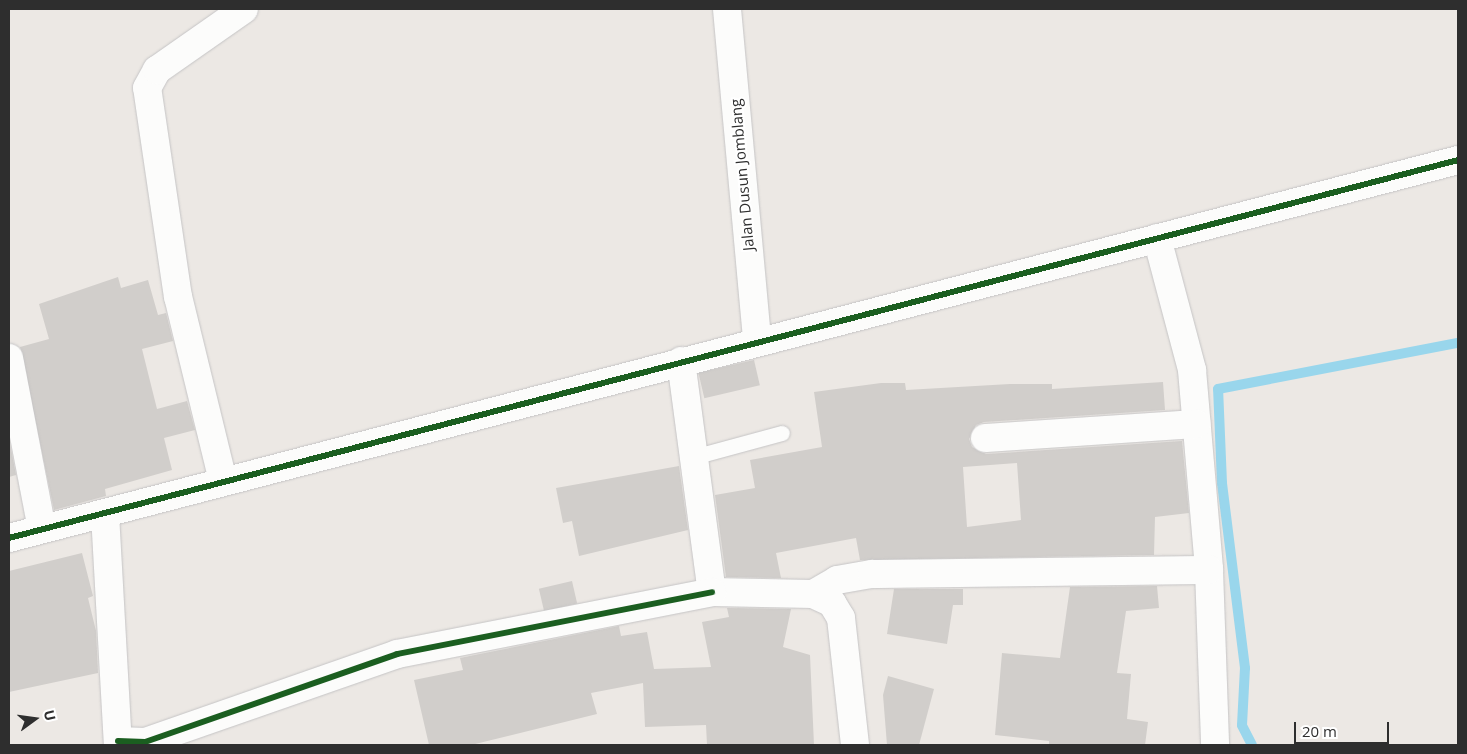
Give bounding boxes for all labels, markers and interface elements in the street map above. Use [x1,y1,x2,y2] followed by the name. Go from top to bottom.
[726,98,758,252] street label: Jalan Dusun Jomblang
[10,694,60,744] north arrow
[40,708,61,723] text: U
[1297,712,1392,744] scale bar
[1302,721,1337,741] text: 20 m

